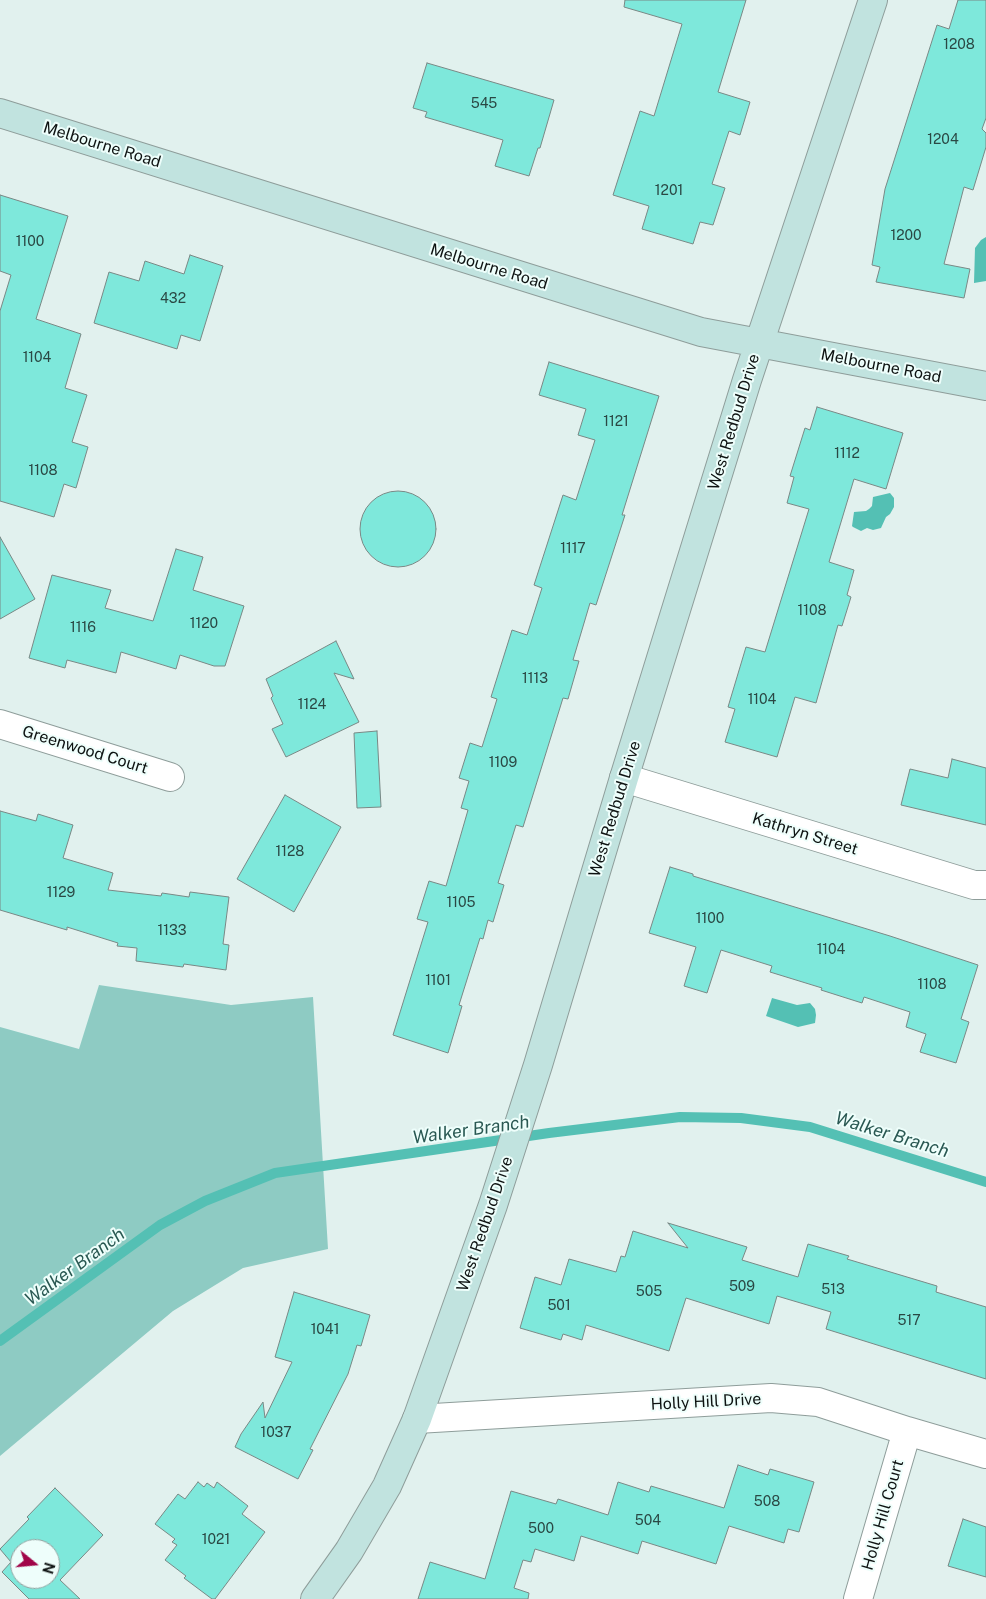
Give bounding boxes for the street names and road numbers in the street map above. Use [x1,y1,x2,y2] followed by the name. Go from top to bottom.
[41,118,163,172] street label: Melbourne Road
[428,240,550,294] street label: Melbourne Road
[819,345,943,387] street label: Melbourne Road
[704,352,764,492] street label: West Redbud Drive
[20,722,150,778] street label: Greenwood Court
[585,739,645,879] street label: West Redbud Drive
[750,809,860,859] street label: Kathryn Street
[453,1154,517,1294] street label: West Redbud Drive
[650,1390,762,1414] street label: Holly Hill Drive
[858,1458,908,1572] street label: Holly Hill Court

